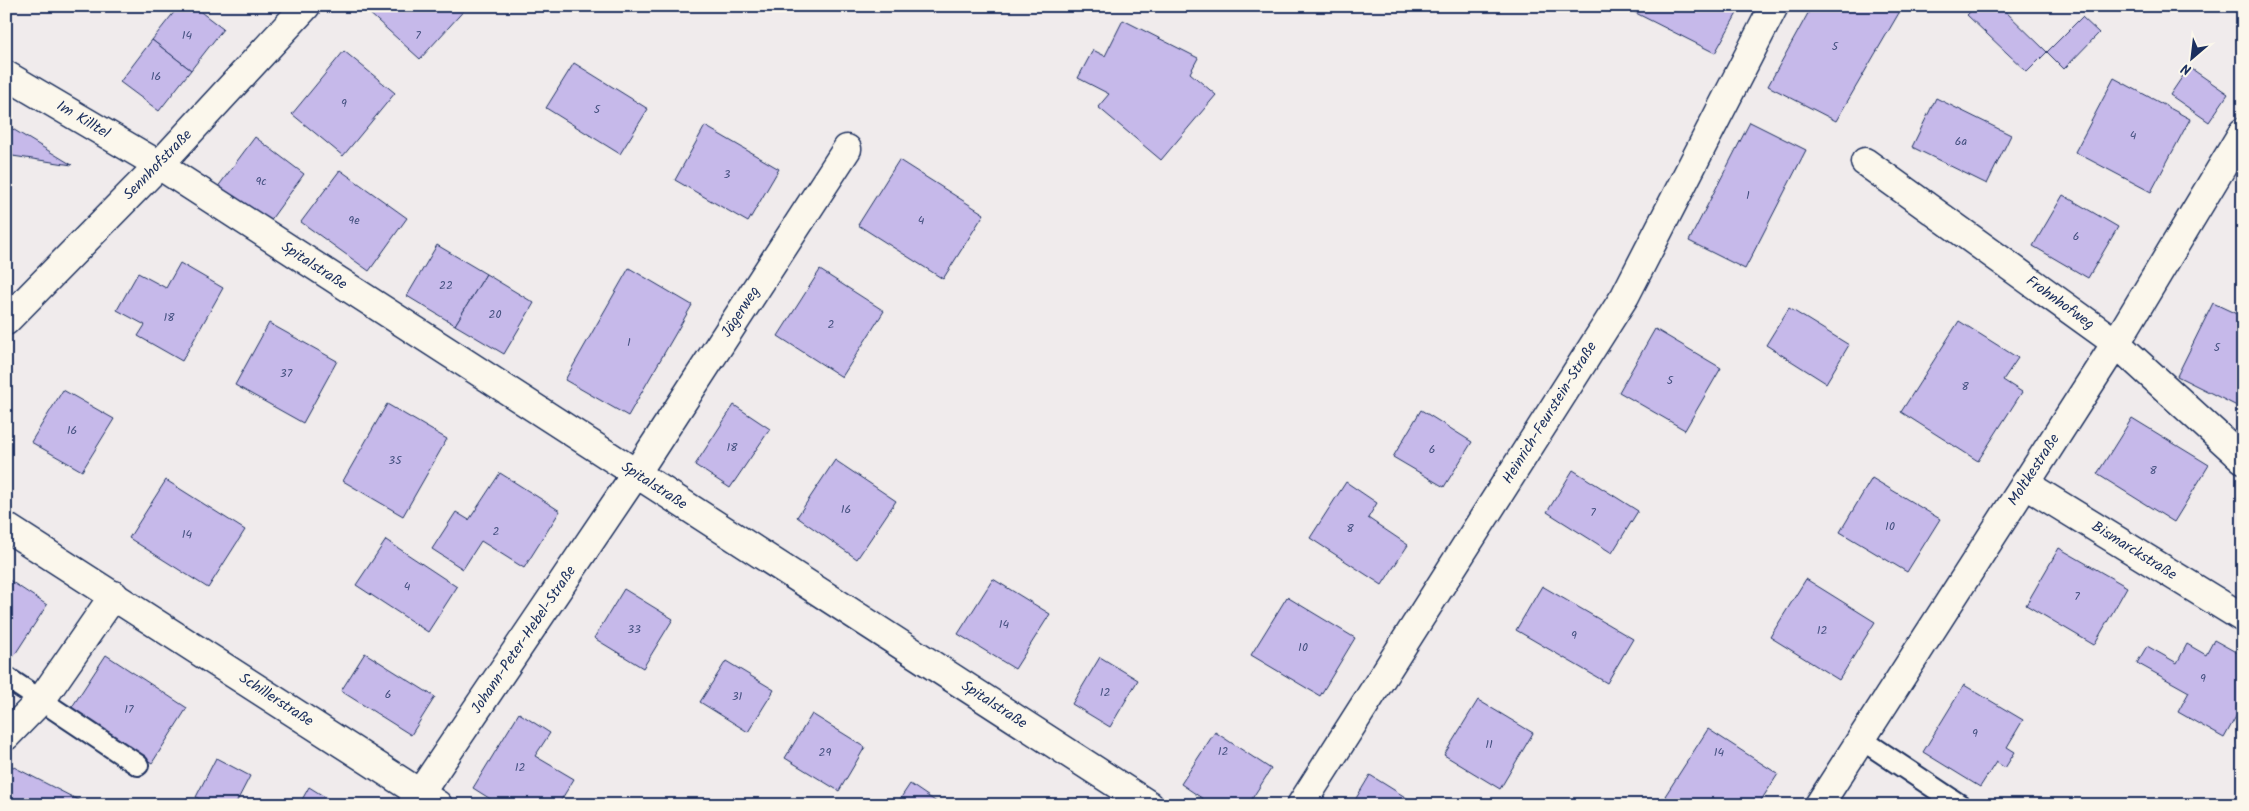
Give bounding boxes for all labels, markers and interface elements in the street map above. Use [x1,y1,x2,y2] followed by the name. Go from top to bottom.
[182,26,193,45] house number: 14
[415,26,421,45] house number: 7
[2166,32,2216,82] north arrow
[1832,37,1840,56] house number: 5
[2177,57,2195,80] text: N
[151,67,161,86] house number: 16
[341,94,347,113] house number: 9
[52,95,115,146] street label: Im Killtel
[594,100,602,119] house number: 5
[118,124,198,206] street label: Sennhofstraße
[2130,126,2137,145] house number: 4
[1955,132,1968,151] house number: 6a
[724,165,731,184] house number: 3
[255,172,267,191] house number: 9c
[1746,186,1750,205] house number: 1
[348,211,360,230] house number: 9e
[918,211,925,230] house number: 4
[2073,227,2079,246] house number: 6
[276,236,352,297] street label: Spitalstraße
[2021,270,2099,336] street label: Frohnhofweg
[439,276,453,295] house number: 22
[715,282,767,342] street label: Jägerweg
[489,305,501,324] house number: 20
[164,308,175,327] house number: 18
[828,315,835,334] house number: 2
[627,333,631,352] house number: 1
[1496,337,1604,489] street label: Heinrich-Feurstein-Straße
[2214,338,2222,357] house number: 5
[280,364,293,383] house number: 37
[1667,371,1675,390] house number: 5
[1961,377,1969,396] house number: 8
[67,421,77,440] house number: 16
[2002,429,2066,511] street label: Moltkestraße
[727,438,738,457] house number: 18
[1429,440,1435,459] house number: 6
[388,451,403,470] house number: 35
[616,456,692,517] street label: Spitalstraße
[2149,461,2157,480] house number: 8
[841,500,851,519] house number: 16
[1590,503,1596,522] house number: 7
[2087,515,2182,587] street label: Bismarckstraße
[1885,517,1895,536] house number: 10
[1346,519,1354,538] house number: 8
[493,522,500,541] house number: 2
[182,525,193,544] house number: 14
[465,561,583,719] street label: Johann-Peter-Hebel-Straße
[404,577,411,596] house number: 4
[2074,587,2080,606] house number: 7
[999,615,1010,634] house number: 14
[627,620,641,639] house number: 33
[1817,621,1827,640] house number: 12
[1571,626,1577,645] house number: 9
[1298,638,1308,657] house number: 10
[234,667,318,733] street label: Schillerstraße
[2200,669,2206,688] house number: 9
[956,675,1032,736] street label: Spitalstraße
[1100,683,1110,702] house number: 12
[385,685,391,704] house number: 6
[732,687,743,706] house number: 31
[124,700,134,719] house number: 17
[1972,724,1978,743] house number: 9
[1485,735,1493,754] house number: 11
[1218,742,1228,761] house number: 12
[819,743,832,762] house number: 29
[1714,743,1725,762] house number: 14
[515,758,525,777] house number: 12

